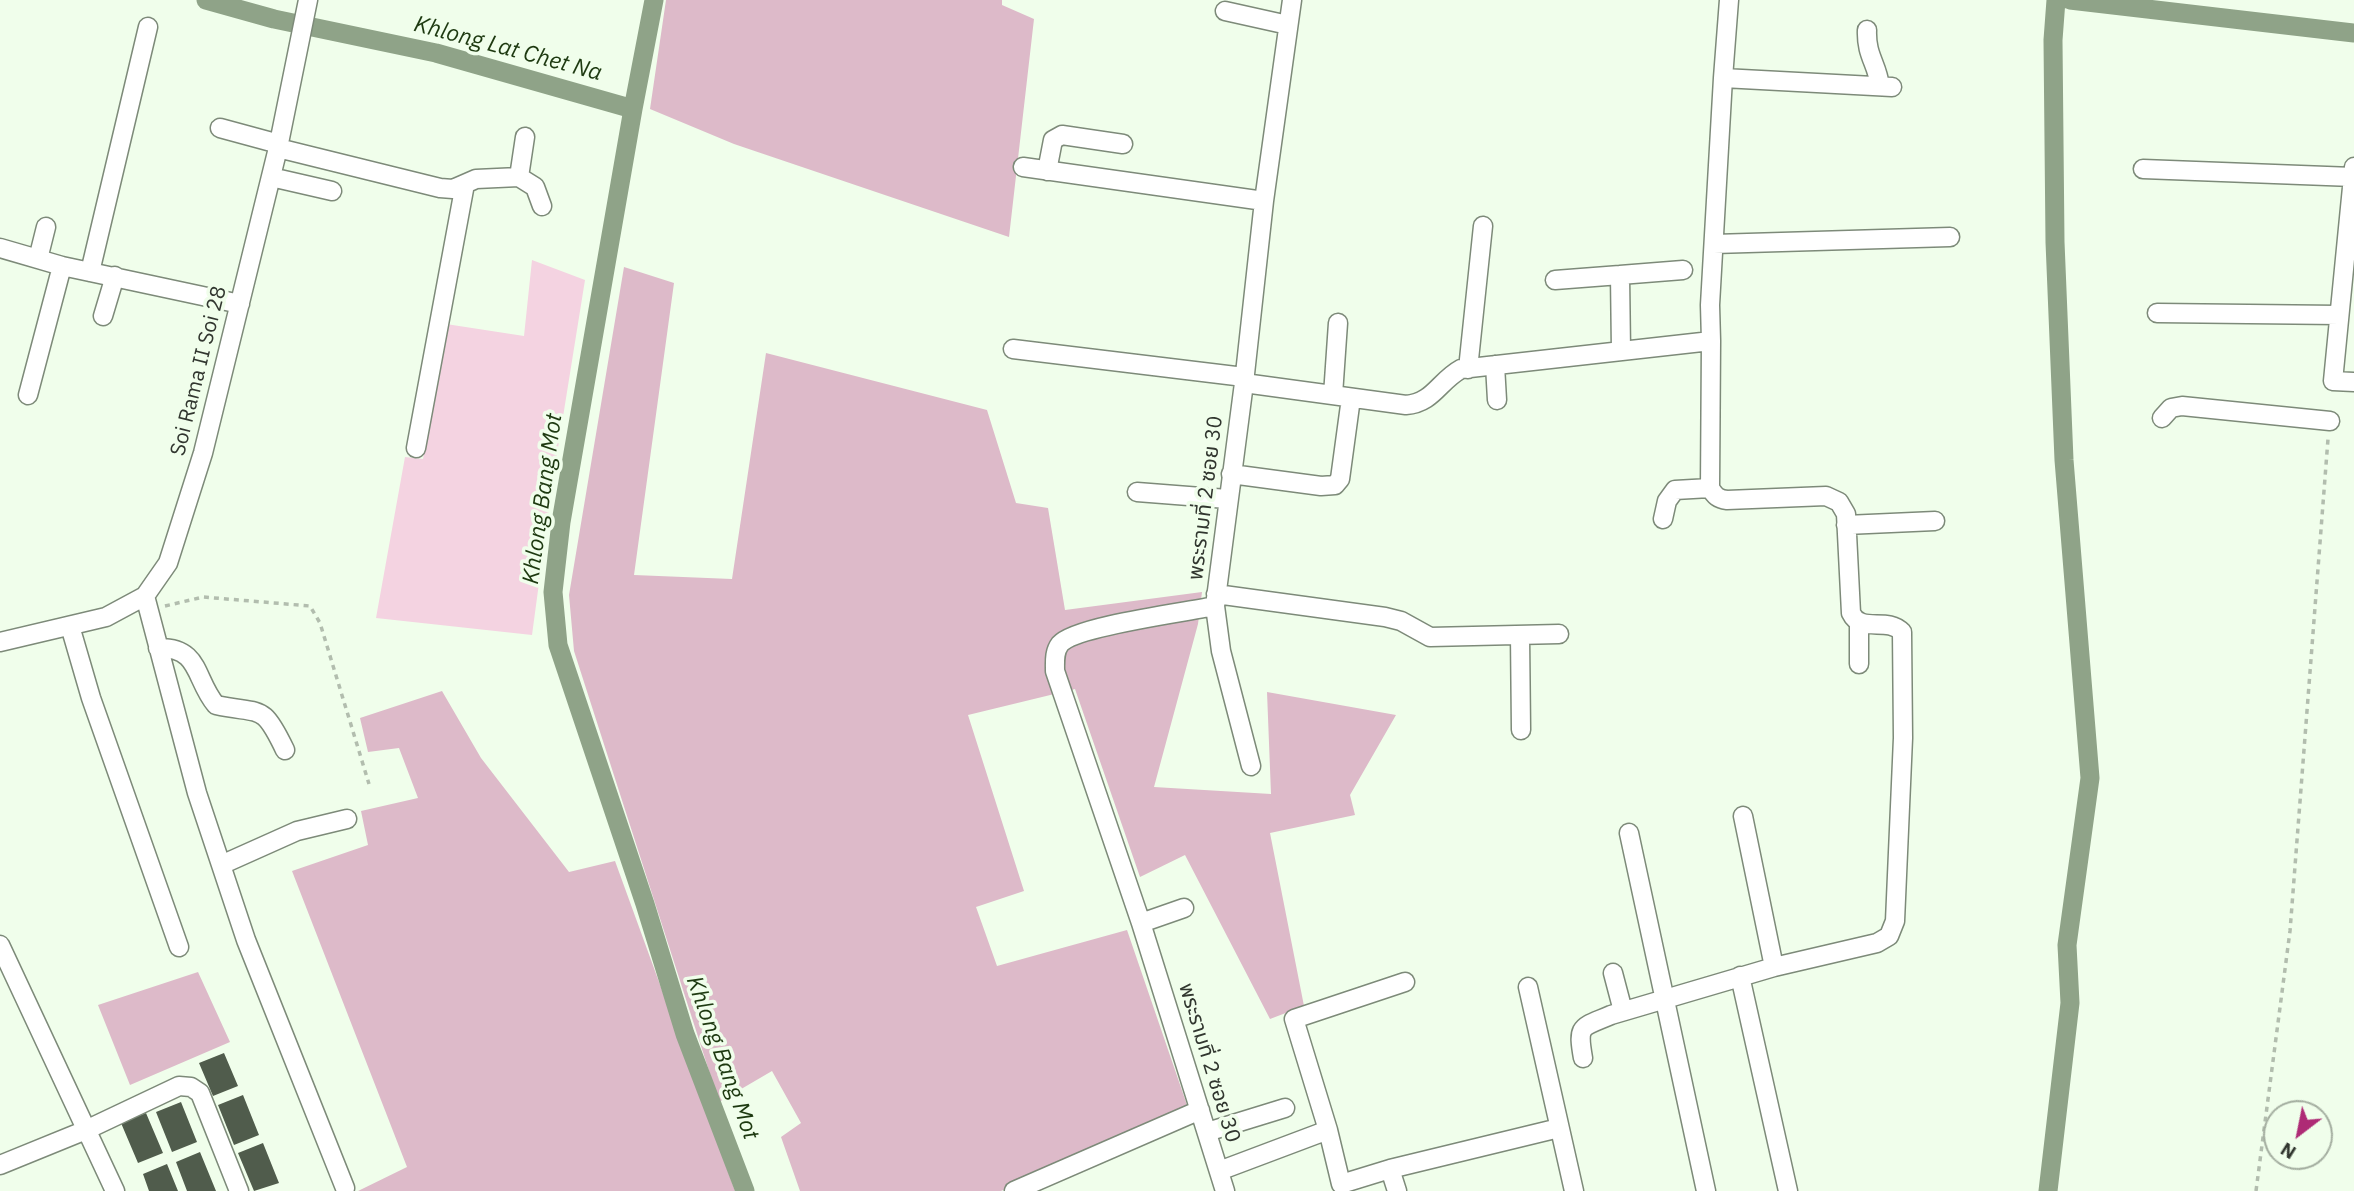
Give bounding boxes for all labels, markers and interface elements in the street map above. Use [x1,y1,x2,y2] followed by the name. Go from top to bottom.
[411,11,605,87] water label: Khlong Lat Chet Na
[166,283,232,459] street label: Soi Rama II Soi 28
[517,412,569,586] water label: Khlong Bang Mot
[1183,414,1229,582] street label: พระรามที่ 2 ซอย 30
[680,973,764,1143] water label: Khlong Bang Mot
[1173,980,1245,1146] street label: พระรามที่ 2 ซอย 30
[2263,1100,2333,1170] north arrow
[2276,1137,2300,1165] text: N

